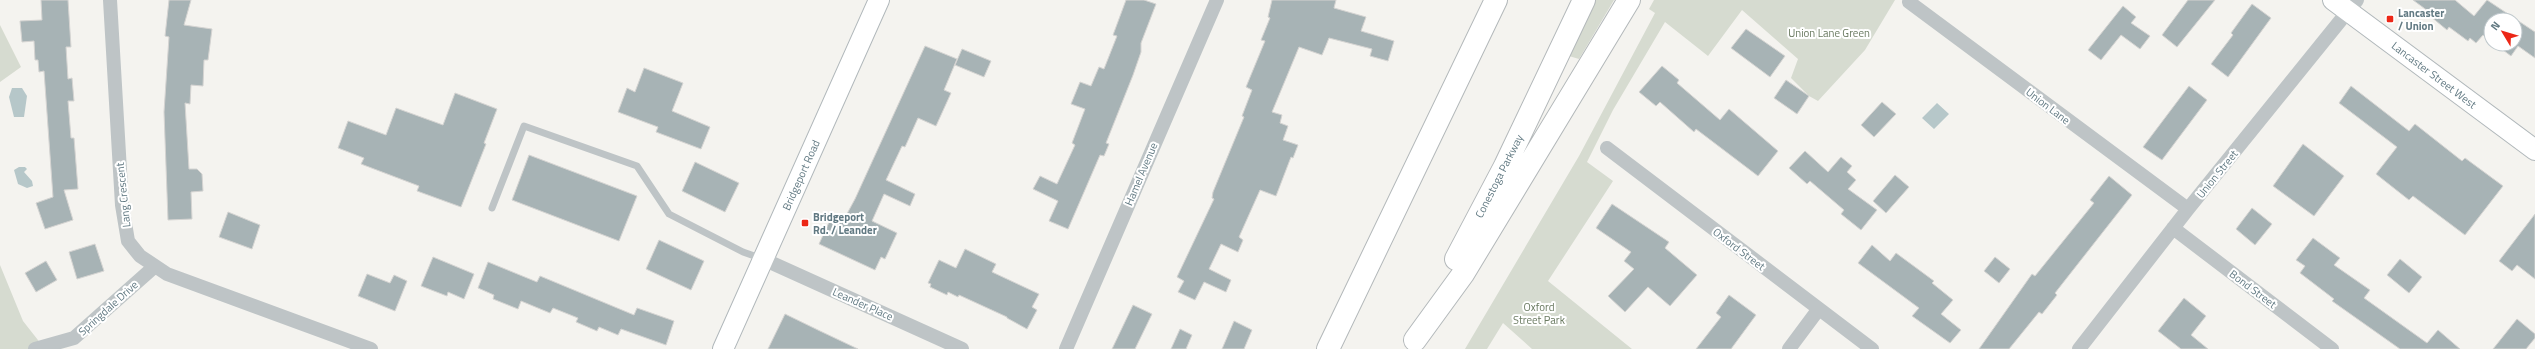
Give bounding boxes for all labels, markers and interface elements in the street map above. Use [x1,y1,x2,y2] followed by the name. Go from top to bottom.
[2398,5,2444,34] place label: Lancaster / Union
[2483,12,2523,52] north arrow
[2385,14,2395,24] marker: Lancaster / Union
[2486,18,2504,34] text: N
[1788,25,1870,41] park label: Union Lane Green
[2388,38,2480,112] street label: Lancaster Street West
[2023,84,2074,128] street label: Union Lane
[1471,131,1527,220] street label: Conestoga Parkway
[778,137,824,213] street label: Bridgeport Road
[1121,140,1162,208] street label: Hamel Avenue
[2193,146,2242,202] street label: Union Street
[112,162,134,228] street label: Lang Crescent
[813,209,877,238] place label: Bridgeport Rd. / Leander
[800,218,810,228] marker: Bridgeport Rd. / Leander
[1709,224,1769,274] street label: Oxford Street
[2226,266,2280,312] street label: Bond Street
[75,277,142,339] street label: Springdale Drive
[830,284,896,325] street label: Leander Place
[1513,299,1566,328] park label: Oxford Street Park

